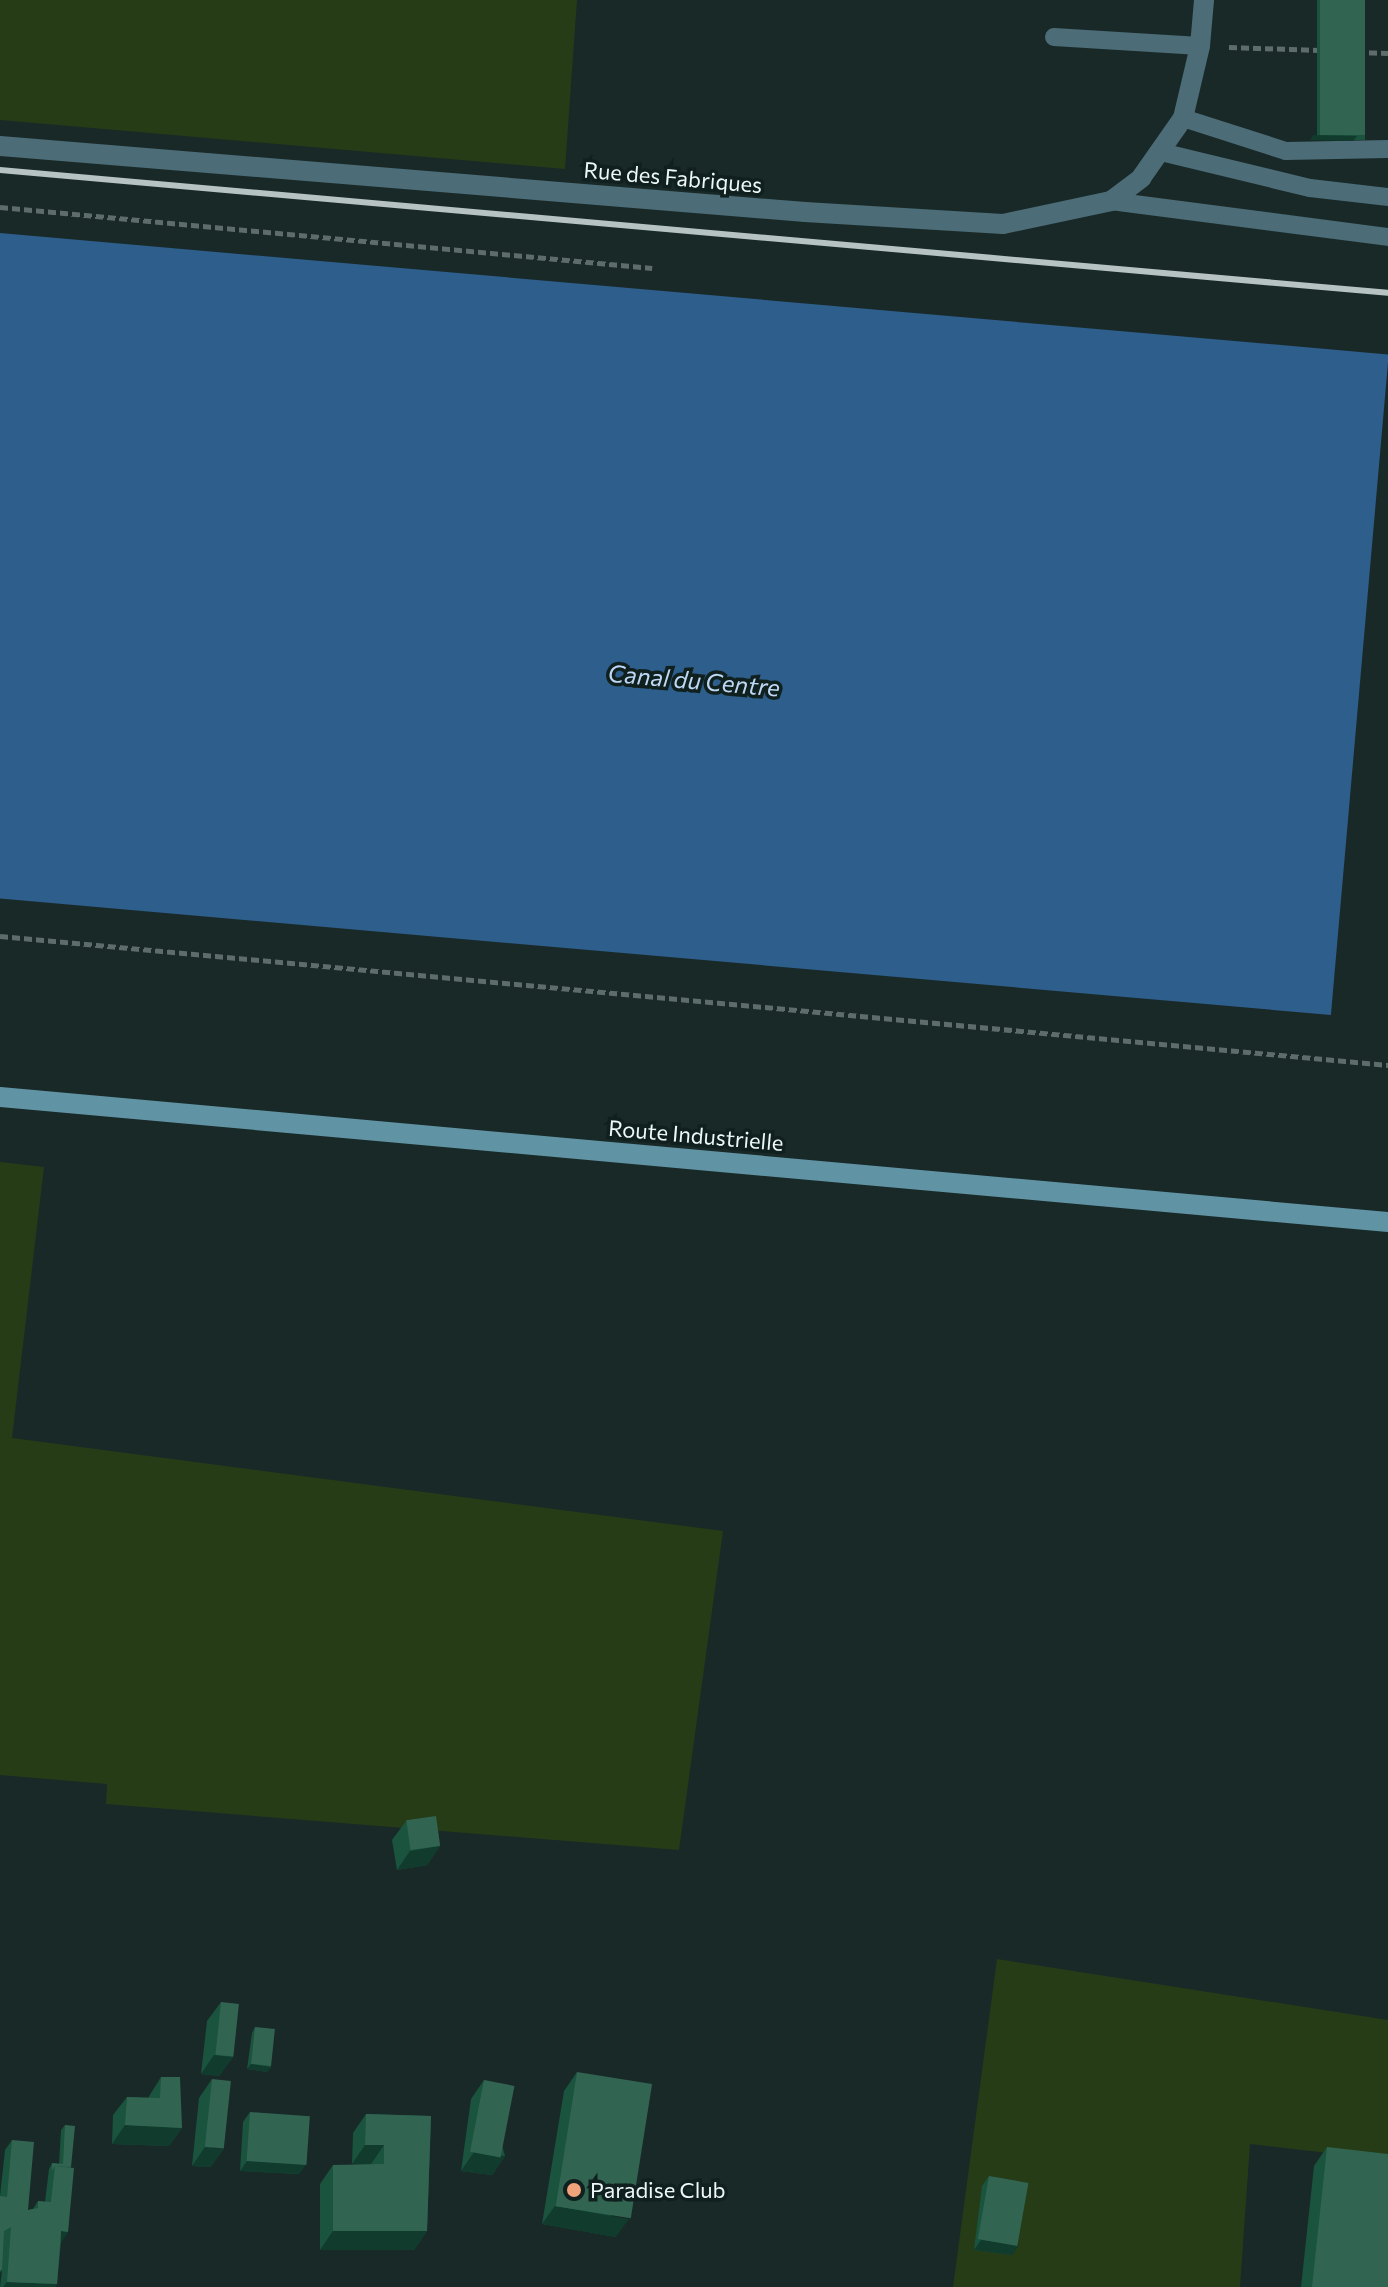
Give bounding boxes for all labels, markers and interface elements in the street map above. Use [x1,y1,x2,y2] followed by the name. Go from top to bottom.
[583,156,763,198] street label: Rue des Fabriques
[607,658,781,702] water label: Canal du Centre
[607,1114,785,1156] street label: Route Industrielle
[590,2177,726,2203] place label: Paradise Club
[565,2181,583,2199] marker: Paradise Club

